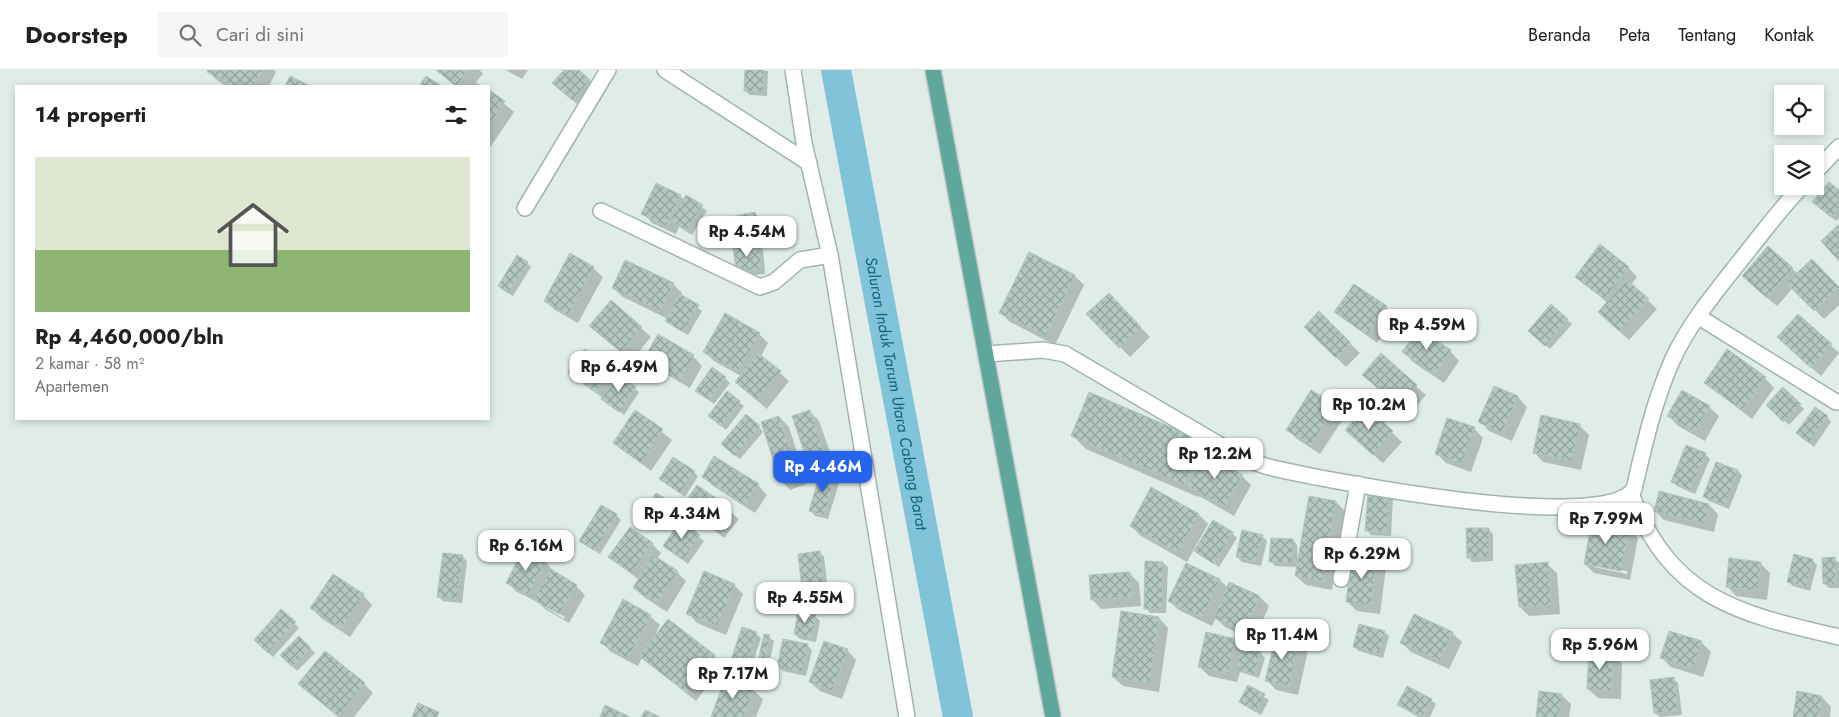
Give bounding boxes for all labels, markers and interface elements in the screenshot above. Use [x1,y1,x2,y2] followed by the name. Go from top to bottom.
[158,12,508,57] search box
[25,17,128,52] text: Doorstep
[176,21,204,49] icon: search
[216,21,304,48] text: Cari di sini
[1528,22,1591,48] text: Beranda
[1619,22,1650,48] text: Peta
[1678,22,1736,48] text: Tentang
[1764,22,1814,48] text: Kontak
[1774,85,1824,195] map controls
[1774,85,1824,135] button: locate
[35,100,146,130] text: 14 properti
[442,101,470,129] icon: filters
[1774,145,1824,195] button: layers
[208,190,298,280] icon: home
[695,216,799,258] pin: Rp 4.54M
[708,220,786,243] text: Rp 4.54M
[860,255,934,533] water label: Saluran Induk Tarum Utara Cabang Barat
[1375,308,1479,351] pin: Rp 4.59M
[1389,313,1465,336] text: Rp 4.59M
[35,322,224,352] text: Rp 4,460,000/bln
[567,350,671,393] pin: Rp 6.49M
[35,352,144,375] text: 2 kamar · 58 m²
[580,355,658,378] text: Rp 6.49M
[35,375,109,398] text: Apartemen
[1317,388,1421,431] pin: Rp 10.2M
[1332,393,1406,416] text: Rp 10.2M
[1163,438,1267,480] pin: Rp 12.2M
[1178,442,1252,465] text: Rp 12.2M
[771,450,875,493] pin: Rp 4.46M
[784,455,862,478] text: Rp 4.46M
[630,498,734,540] pin: Rp 4.34M
[644,502,720,525] text: Rp 4.34M
[1554,502,1658,545] pin: Rp 7.99M
[1569,507,1643,530] text: Rp 7.99M
[474,530,578,572] pin: Rp 6.16M
[489,534,563,557] text: Rp 6.16M
[1310,538,1414,580] pin: Rp 6.29M
[1324,542,1400,565] text: Rp 6.29M
[753,582,857,624] pin: Rp 4.55M
[767,586,843,609] text: Rp 4.55M
[1230,618,1334,661] pin: Rp 11.4M
[1246,623,1318,646] text: Rp 11.4M
[1548,628,1652,671] pin: Rp 5.96M
[1562,633,1638,656] text: Rp 5.96M
[681,658,785,700] pin: Rp 7.17M
[698,662,768,685] text: Rp 7.17M

